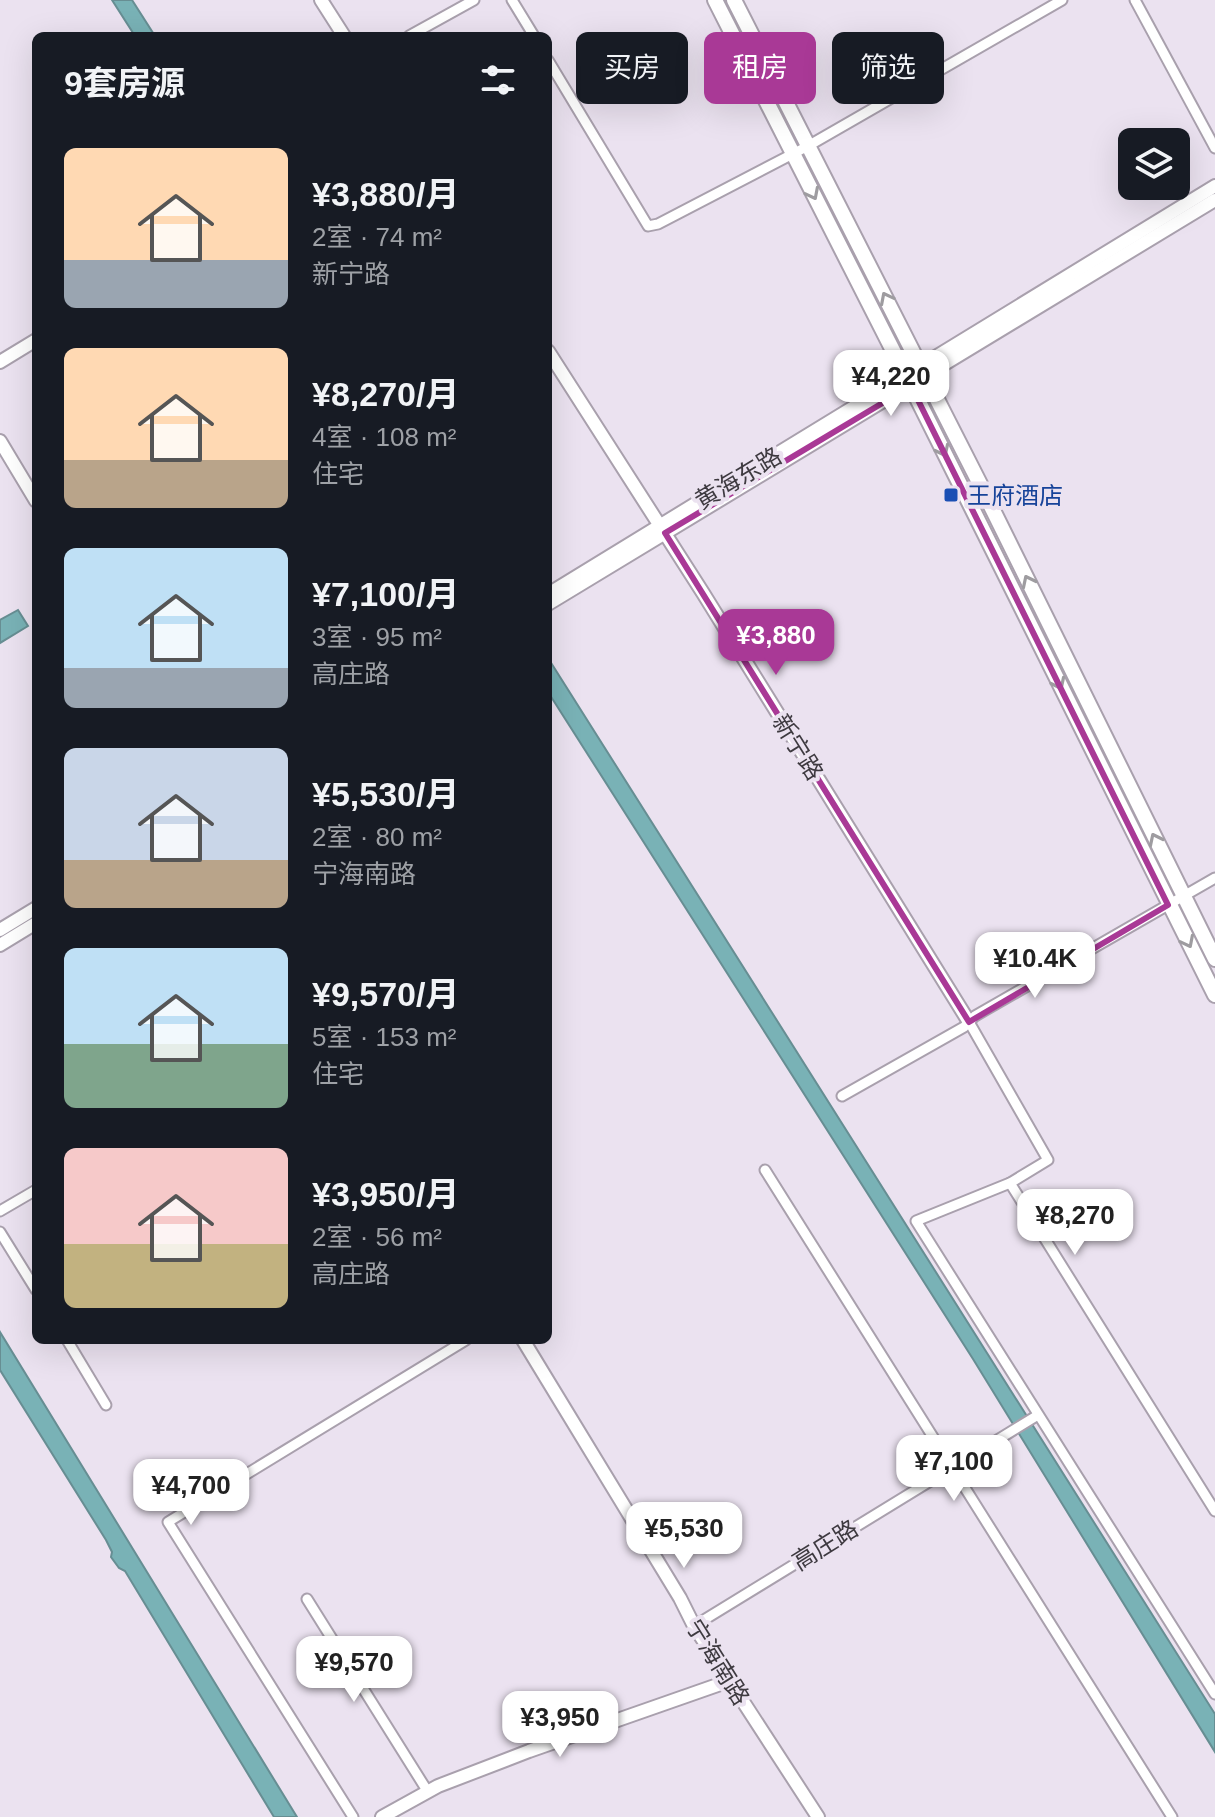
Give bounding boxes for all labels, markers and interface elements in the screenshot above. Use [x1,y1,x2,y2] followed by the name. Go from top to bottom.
[576,32,688,104] chip: 买房
[704,32,816,104] chip: 租房
[832,32,944,104] chip: 筛选
[476,58,520,102] icon: filters
[64,64,185,102] text: 9套房源
[1118,128,1190,200] map controls
[1118,128,1190,200] button: layers
[312,175,459,213] text: ¥3,880/月
[128,180,224,276] icon: home
[804,186,819,201] one-way arrow
[312,222,442,252] text: 2室 · 74 m²
[312,259,390,289] text: 新宁路
[881,292,896,307] one-way arrow
[826,350,956,418] pin: ¥4,220
[851,361,931,391] text: ¥4,220
[312,375,459,413] text: ¥8,270/月
[128,380,224,476] icon: home
[312,422,457,452] text: 4室 · 108 m²
[690,442,786,514] street label: 黄海东路
[934,443,949,458] one-way arrow
[312,459,364,489] text: 住宅
[967,482,1063,509] place label: 王府酒店
[942,486,960,504] marker: 王府酒店
[1022,574,1038,589] one-way arrow
[312,575,459,613] text: ¥7,100/月
[128,580,224,676] icon: home
[711,609,841,677] pin: ¥3,880
[736,620,816,650] text: ¥3,880
[312,622,442,652] text: 3室 · 95 m²
[312,659,390,689] text: 高庄路
[1049,676,1065,691] one-way arrow
[767,709,829,785] street label: 新宁路
[312,775,459,813] text: ¥5,530/月
[128,780,224,876] icon: home
[312,822,442,852] text: 2室 · 80 m²
[1149,833,1164,848] one-way arrow
[312,859,416,889] text: 宁海南路
[970,932,1100,1000] pin: ¥10.4K
[1178,933,1193,948] one-way arrow
[993,943,1077,973] text: ¥10.4K
[312,975,459,1013] text: ¥9,570/月
[128,980,224,1076] icon: home
[312,1022,457,1052] text: 5室 · 153 m²
[312,1059,364,1089] text: 住宅
[312,1175,459,1213] text: ¥3,950/月
[128,1180,224,1276] icon: home
[1010,1189,1140,1257] pin: ¥8,270
[1035,1200,1115,1230] text: ¥8,270
[312,1222,442,1252] text: 2室 · 56 m²
[312,1259,390,1289] text: 高庄路
[889,1435,1019,1503] pin: ¥7,100
[914,1446,994,1476] text: ¥7,100
[126,1459,256,1527] pin: ¥4,700
[151,1470,231,1500] text: ¥4,700
[619,1502,749,1570] pin: ¥5,530
[644,1513,724,1543] text: ¥5,530
[787,1514,863,1576] street label: 高庄路
[681,1614,755,1710] street label: 宁海南路
[289,1636,419,1704] pin: ¥9,570
[314,1647,394,1677] text: ¥9,570
[495,1691,625,1759] pin: ¥3,950
[520,1702,600,1732] text: ¥3,950

